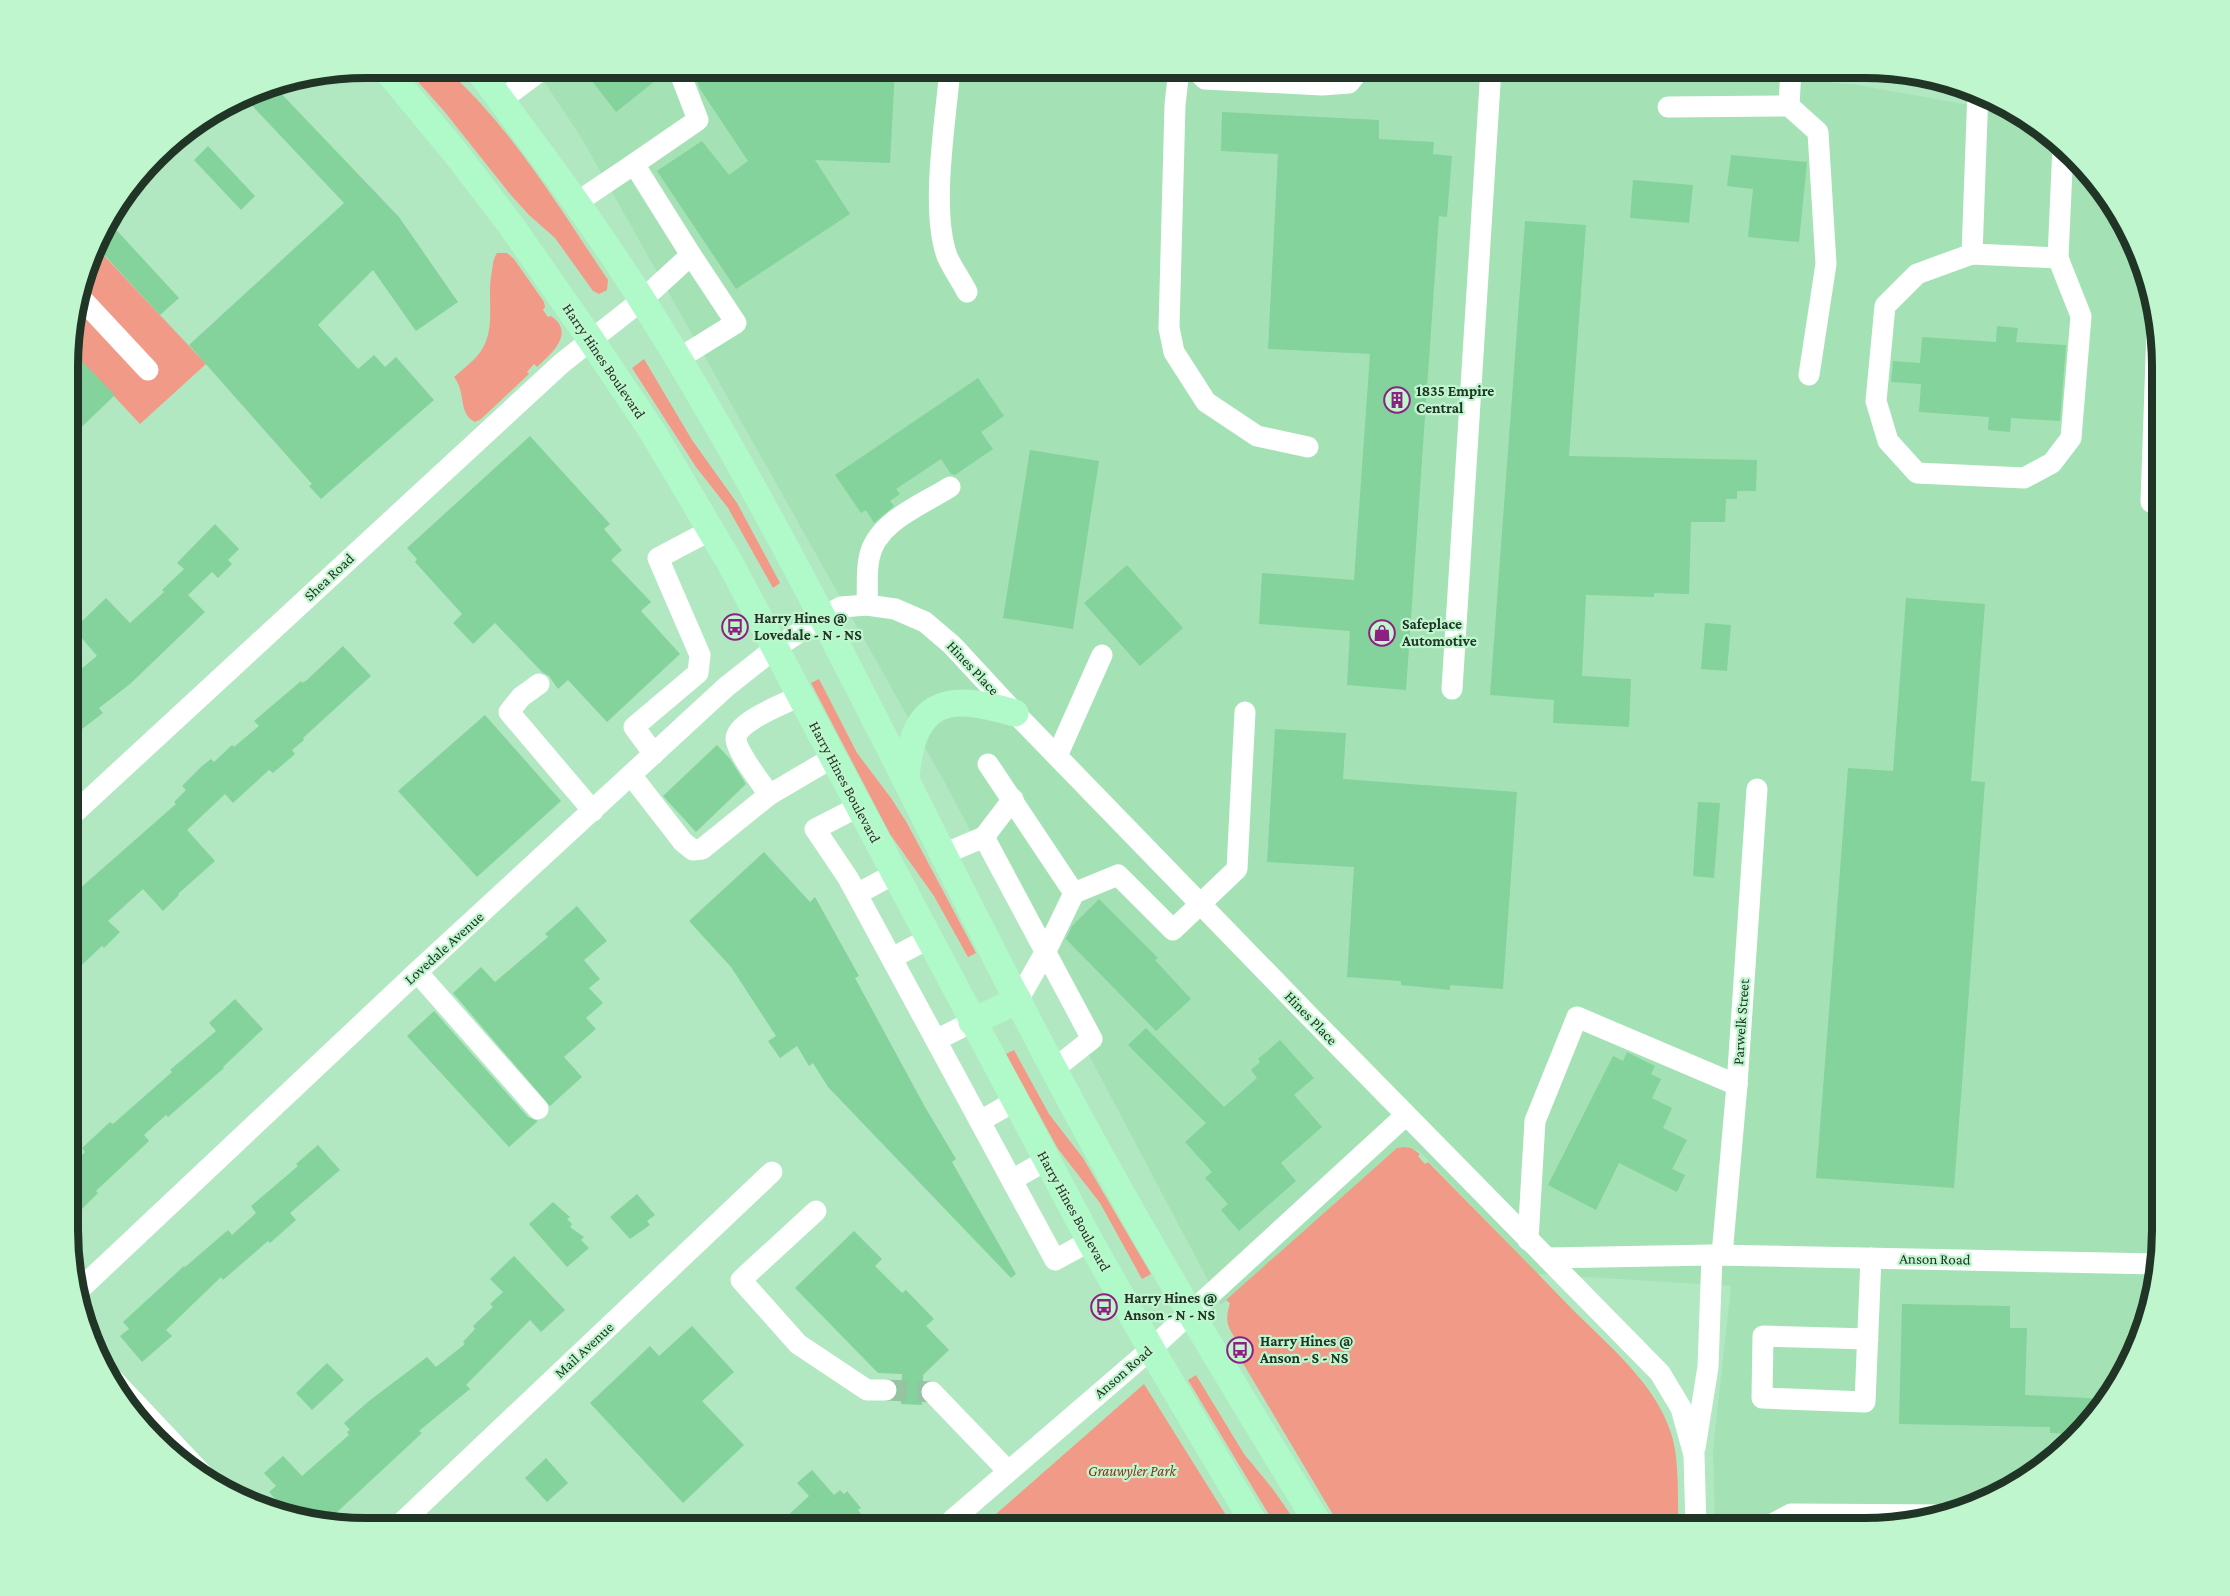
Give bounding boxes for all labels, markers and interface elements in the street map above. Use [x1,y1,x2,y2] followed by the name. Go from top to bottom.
[559,301,648,422] street label: Harry Hines Boulevard
[1416,383,1494,416] place label: 1835 Empire Central
[1382,385,1412,415] building icon: 1835 Empire Central
[301,550,357,604] street label: Shea Road
[754,610,862,643] place label: Harry Hines @ Lovedale - N - NS
[720,612,750,642] bus stop icon: Harry Hines @ Lovedale - N - NS
[1401,616,1477,649] place label: Safeplace Automotive
[1367,618,1397,648] shop icon: Safeplace Automotive
[944,638,1002,699] street label: Hines Place
[805,719,884,846] street label: Harry Hines Boulevard
[401,908,487,988] street label: Lovedale Avenue
[1730,977,1752,1066] street label: Parwelk Street
[1282,988,1341,1048] street label: Hines Place
[1033,1148,1114,1275] street label: Harry Hines Boulevard
[1899,1250,1971,1268] street label: Anson Road
[1123,1290,1217,1323] place label: Harry Hines @ Anson - N - NS
[1089,1292,1119,1322] bus stop icon: Harry Hines @ Anson - N - NS
[551,1319,617,1381] street label: Mail Avenue
[1259,1333,1353,1366] place label: Harry Hines @ Anson - S - NS
[1225,1335,1255,1365] bus stop icon: Harry Hines @ Anson - S - NS
[1091,1343,1155,1401] street label: Anson Road
[1088,1463,1178,1480] park label: Grauwyler Park

